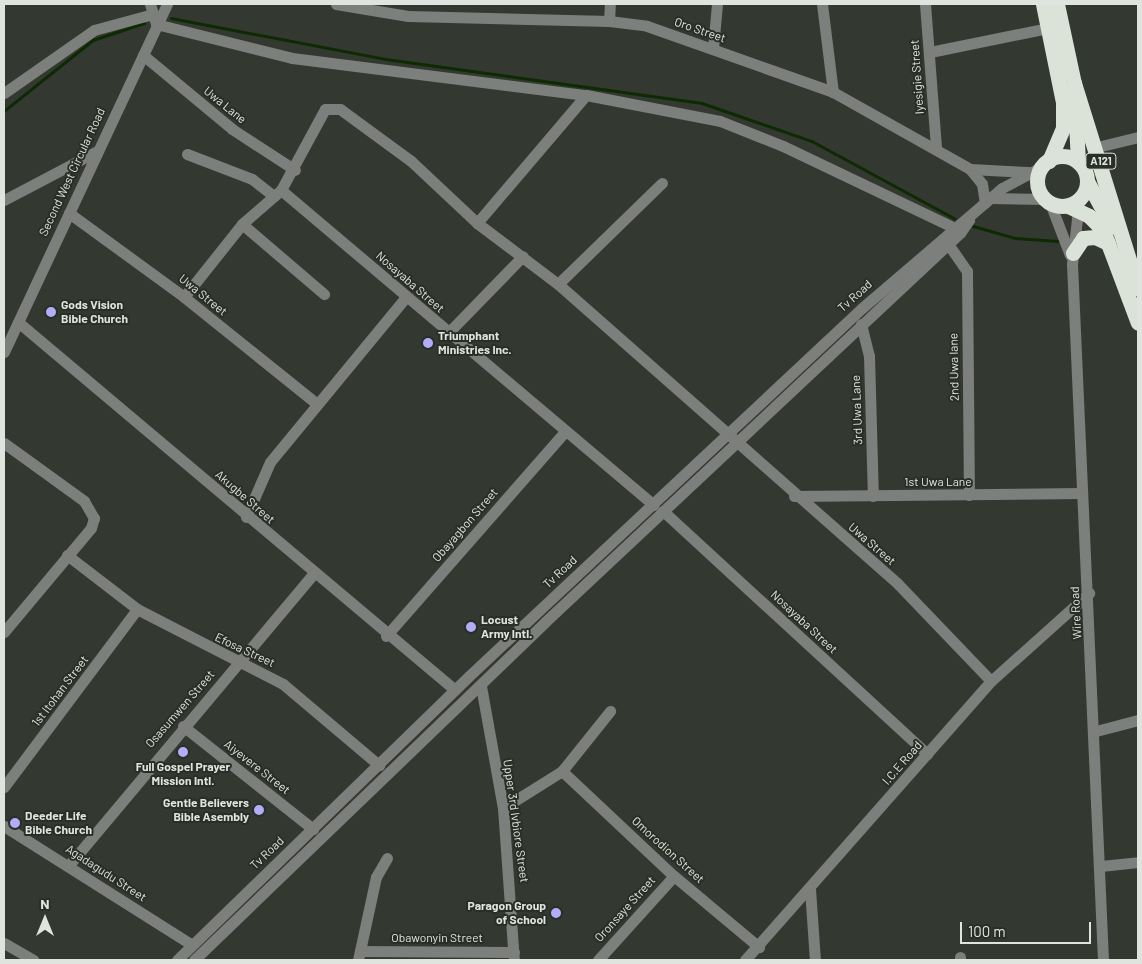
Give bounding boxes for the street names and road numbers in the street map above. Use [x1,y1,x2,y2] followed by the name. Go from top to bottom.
[672,14,728,46] street label: Oro Street
[907,39,927,115] street label: Iyesigie Street
[201,83,249,127] street label: Uwa Lane
[36,106,108,238] street label: Second West Circular Road
[1085,153,1117,170] road number: A121
[373,248,447,316] street label: Nosayaba Street
[176,271,230,319] street label: Uwa Street
[835,277,875,315] street label: Tv Road
[946,333,962,401] street label: 2nd Uwa lane
[849,375,865,445] street label: 3rd Uwa Lane
[212,467,278,527] street label: Akugbe Street
[904,475,972,489] street label: 1st Uwa Lane
[429,485,501,565] street label: Obayagbon Street
[846,520,898,568] street label: Uwa Street
[540,553,580,591] street label: Tv Road
[1067,586,1085,640] street label: Wire Road
[768,587,840,657] street label: Nosayaba Street
[213,630,277,670] street label: Efosa Street
[29,653,91,729] street label: 1st Itohan Street
[142,667,218,751] street label: Osasumwen Street
[221,737,293,797] street label: Aiyevere Street
[879,738,925,788] street label: I.C.E Road
[500,758,532,884] street label: Upper 3rd Ivbiore Street
[629,814,707,886] street label: Omorodion Street
[247,834,287,872] street label: Tv Road
[63,842,149,904] street label: Agadagudu Street
[592,873,658,945] street label: Oronsaye Street
[391,931,483,945] street label: Obawonyin Street

